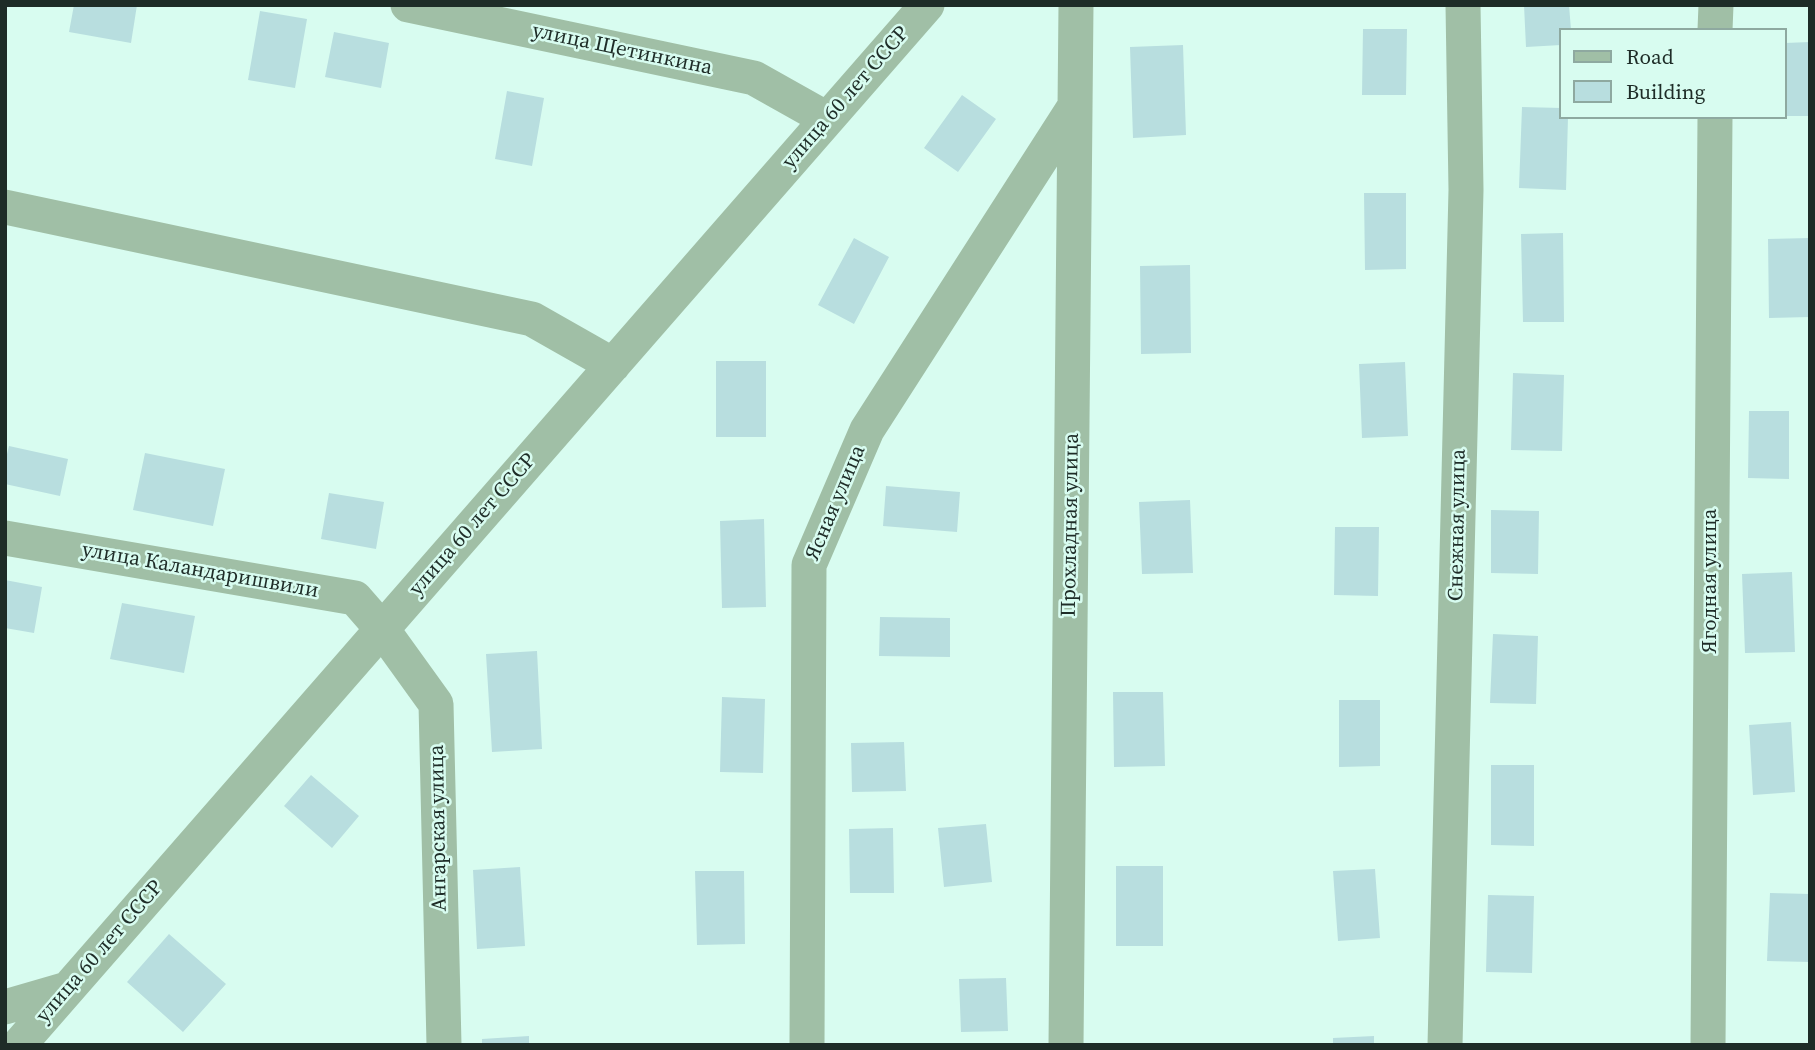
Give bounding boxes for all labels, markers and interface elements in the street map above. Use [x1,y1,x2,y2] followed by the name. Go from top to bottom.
[530,19,714,81] street label: улица Щетинкина
[777,22,915,174] street label: улица 60 лет СССР
[1560,28,1787,119] legend
[1626,42,1674,71] text: Road
[1626,77,1705,106] text: Building
[1057,433,1085,617] street label: Прохладная улица
[800,442,872,564] street label: Ясная улица
[404,449,542,601] street label: улица 60 лет СССР
[1444,449,1472,601] street label: Снежная улица
[1698,508,1724,654] street label: Ягодная улица
[80,538,320,604] street label: улица Каландаришвили
[425,745,453,911] street label: Ангарская улица
[31,876,169,1028] street label: улица 60 лет СССР

